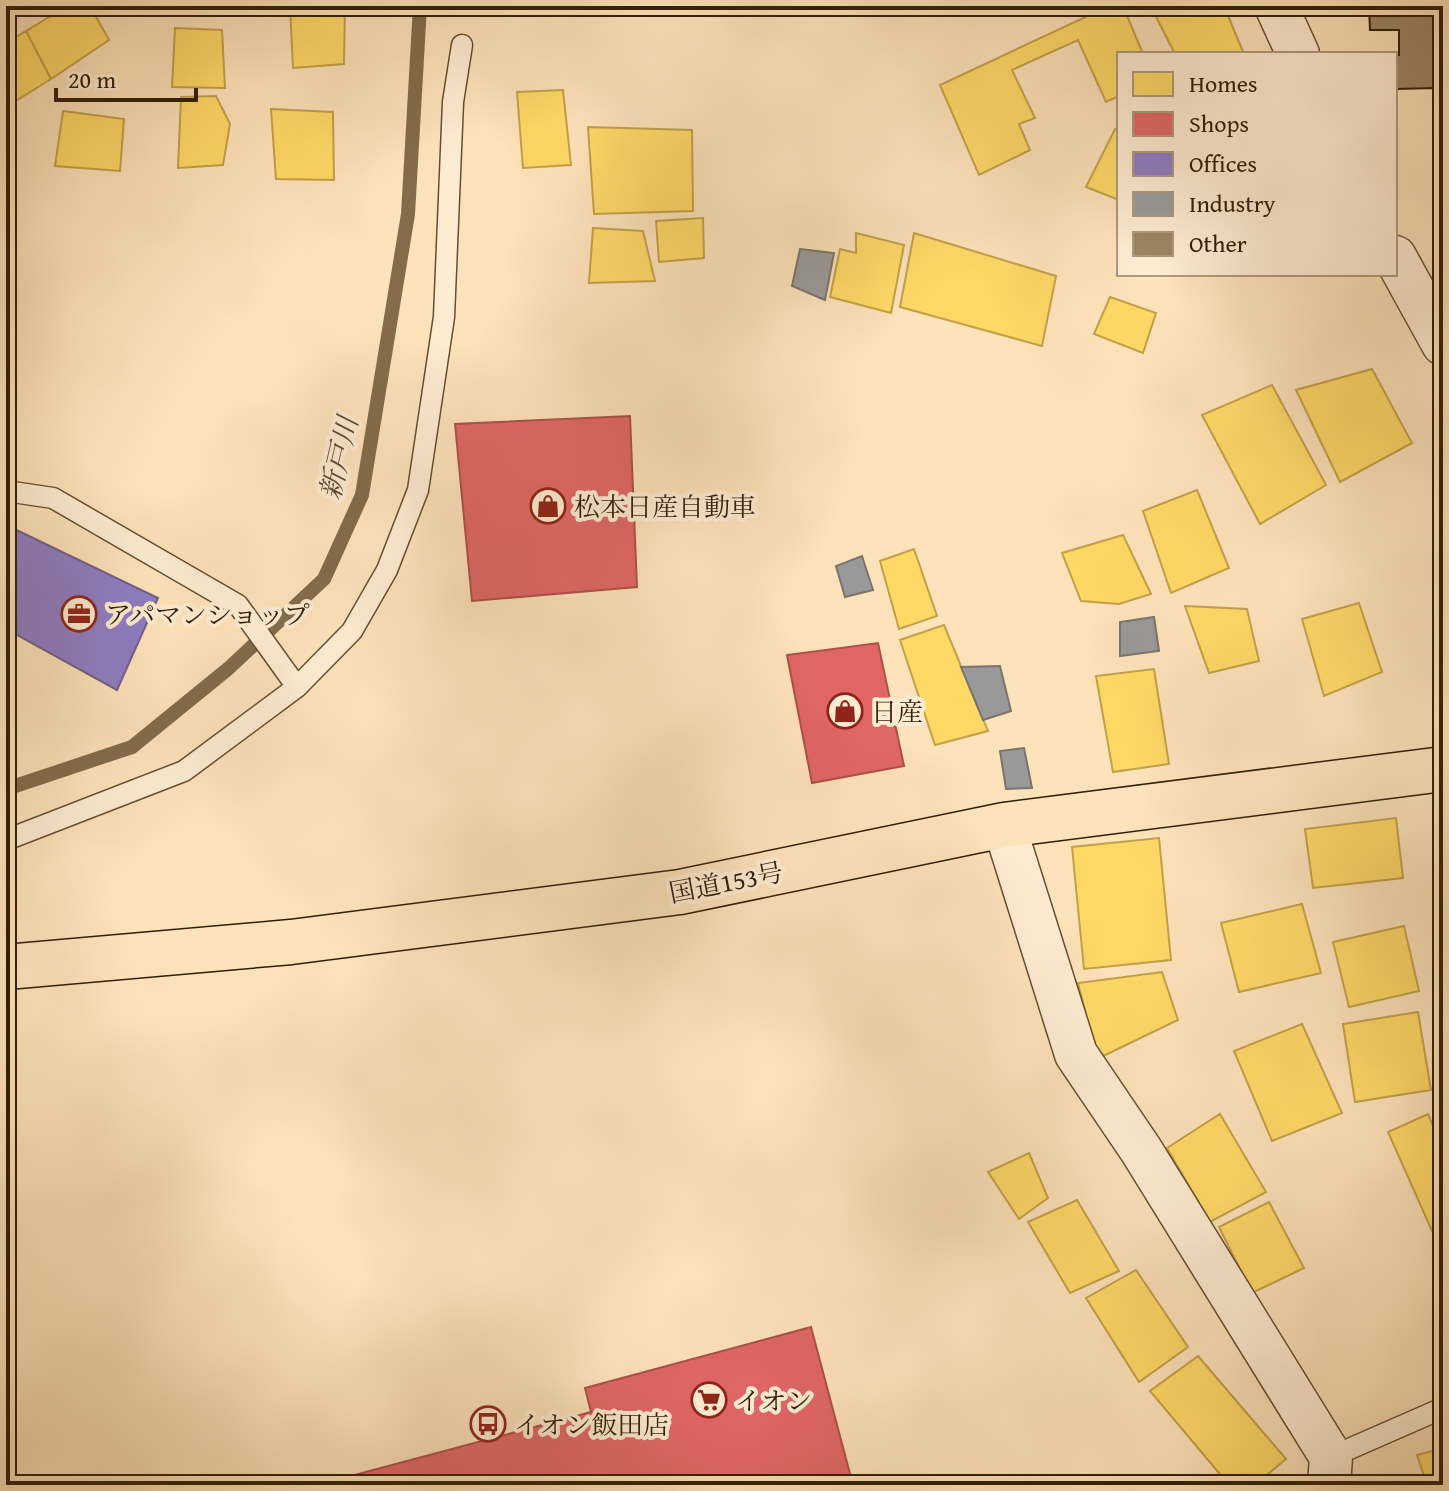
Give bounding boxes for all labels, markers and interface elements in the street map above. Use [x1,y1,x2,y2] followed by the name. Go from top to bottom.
[56,52,196,102] scale bar
[1117,52,1397,276] legend
[68,62,116,97] text: 20 m
[1189,66,1258,101] text: Homes
[1189,106,1249,141] text: Shops
[1189,146,1257,181] text: Offices
[1189,186,1276,221] text: Industry
[1189,226,1247,261] text: Other
[309,410,368,504] water label: 新戸川
[529,487,567,525] shop icon: 松本日産自動車
[574,487,756,526] place label: 松本日産自動車
[60,595,98,633] office icon: アパマンショップ
[105,595,310,634] place label: アパマンショップ
[826,692,864,730] shop icon: 日産
[871,692,923,731] place label: 日産
[666,852,786,912] street label: 国道153号
[690,1381,728,1419] supermarket icon: イオン
[735,1381,812,1420] place label: イオン
[469,1405,507,1443] bus stop icon: イオン飯田店
[514,1405,669,1444] place label: イオン飯田店

